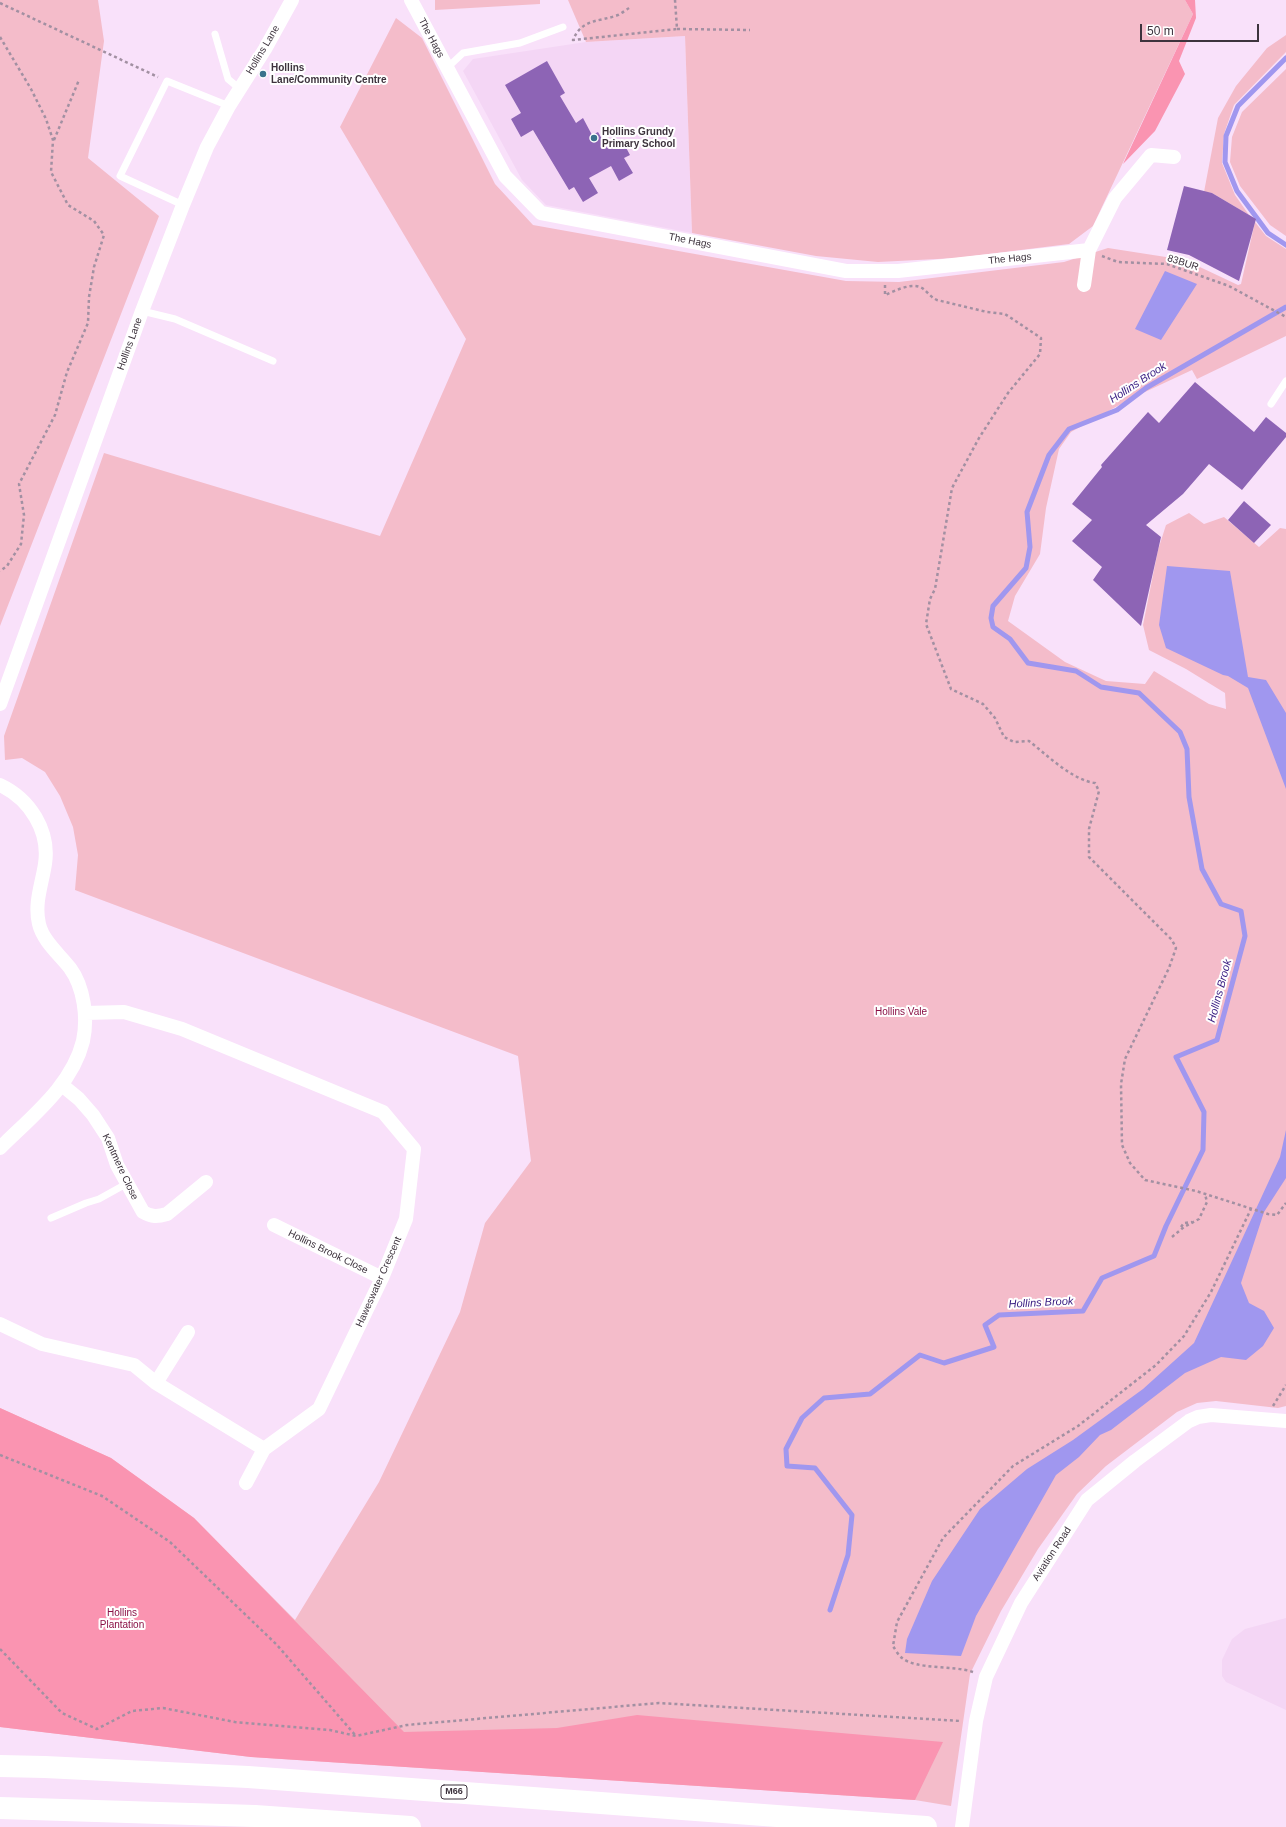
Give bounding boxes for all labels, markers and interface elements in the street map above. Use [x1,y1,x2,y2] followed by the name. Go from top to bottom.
[416,16,446,60] street label: The Hags
[1142,16,1261,42] scale bar
[244,23,282,77] street label: Hollins Lane
[1147,24,1174,38] text: 50 m
[271,62,387,86] place label: Hollins Lane/Community Centre
[258,69,268,79] marker: Hollins Lane/Community Centre
[602,126,675,150] place label: Hollins Grundy Primary School
[589,133,599,143] marker: Hollins Grundy Primary School
[668,231,712,251] street label: The Hags
[988,251,1032,267] street label: The Hags
[1166,252,1200,274] street label: 83BUR
[115,316,145,372] street label: Hollins Lane
[1107,360,1169,406] water label: Hollins Brook
[1205,958,1235,1024] water label: Hollins Brook
[875,1006,927,1018] park label: Hollins Vale
[99,1132,141,1202] street label: Kentmere Close
[286,1227,370,1277] street label: Hollins Brook Close
[354,1235,404,1329] street label: Haweswater Crescent
[1008,1295,1074,1311] water label: Hollins Brook
[1030,1525,1074,1583] street label: Aviation Road
[100,1607,144,1630] park label: Hollins Plantation
[441,1785,467,1799] road number: M66

